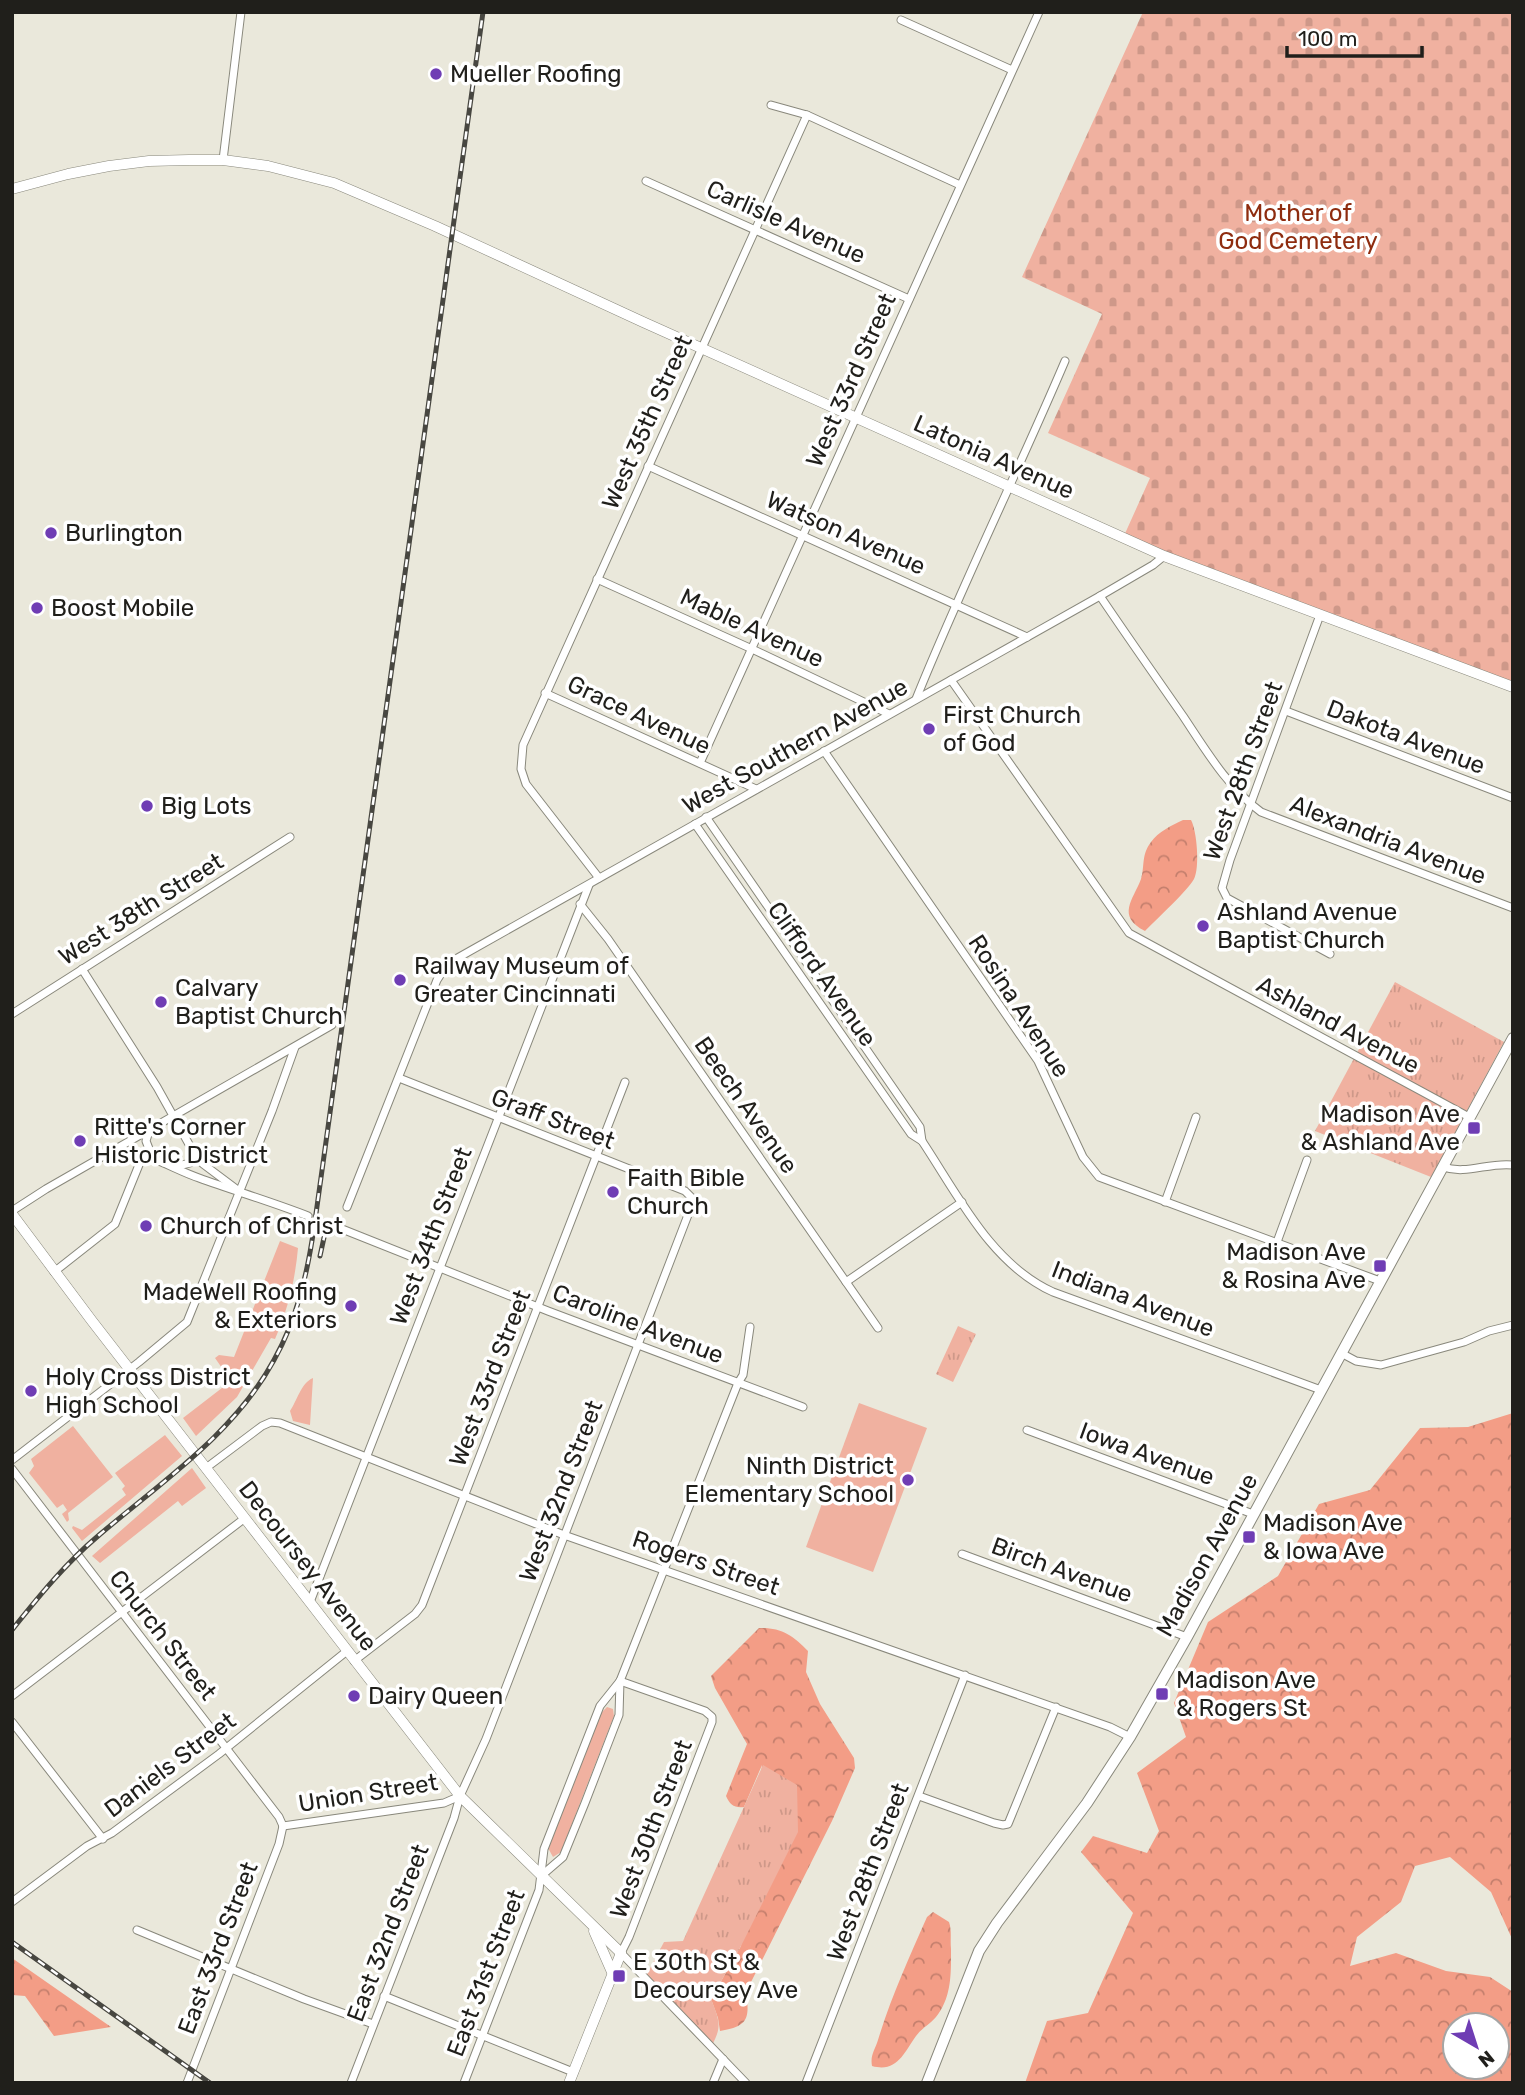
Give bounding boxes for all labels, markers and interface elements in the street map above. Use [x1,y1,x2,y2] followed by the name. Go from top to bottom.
[1287,14,1422,58] scale bar
[1298,26,1357,51] text: 100 m
[450,60,622,88] place label: Mueller Roofing
[428,66,444,82] marker: Mueller Roofing
[702,174,870,270] street label: Carlisle Avenue
[1218,199,1378,255] park label: Mother of God Cemetery
[800,289,902,471] street label: West 33rd Street
[596,331,698,513] street label: West 35th Street
[909,409,1079,505] street label: Latonia Avenue
[762,485,930,581] street label: Watson Avenue
[65,519,183,547] place label: Burlington
[43,525,59,541] marker: Burlington
[676,583,828,673] street label: Mable Avenue
[51,594,194,622] place label: Boost Mobile
[29,600,45,616] marker: Boost Mobile
[563,670,715,760] street label: Grace Avenue
[677,672,913,820] street label: West Southern Avenue
[1198,678,1288,864] street label: West 28th Street
[1323,694,1489,780] street label: Dakota Avenue
[943,701,1081,757] place label: First Church of God
[921,721,937,737] marker: First Church of God
[1286,790,1490,890] street label: Alexandria Avenue
[161,792,252,820] place label: Big Lots
[139,798,155,814] marker: Big Lots
[54,847,228,971] street label: West 38th Street
[762,896,882,1052] street label: Clifford Avenue
[1217,898,1397,954] place label: Ashland Avenue Baptist Church
[1195,918,1211,934] marker: Ashland Avenue Baptist Church
[962,929,1076,1083] street label: Rosina Avenue
[414,952,629,1008] place label: Railway Museum of Greater Cincinnati
[1252,970,1424,1080] street label: Ashland Avenue
[392,972,408,988] marker: Railway Museum of Greater Cincinnati
[175,974,343,1030] place label: Calvary Baptist Church
[153,994,169,1010] marker: Calvary Baptist Church
[689,1031,803,1179] street label: Beech Avenue
[487,1083,619,1155] street label: Graff Street
[1300,1100,1460,1156] place label: Madison Ave & Ashland Ave
[94,1113,268,1169] place label: Ritte's Corner Historic District
[1466,1120,1482,1136] marker: Madison Ave & Ashland Ave
[72,1133,88,1149] marker: Ritte's Corner Historic District
[384,1143,478,1329] street label: West 34th Street
[627,1164,745,1220] place label: Faith Bible Church
[605,1184,621,1200] marker: Faith Bible Church
[160,1212,343,1240] place label: Church of Christ
[138,1218,154,1234] marker: Church of Christ
[1221,1238,1366,1294] place label: Madison Ave & Rosina Ave
[1048,1255,1218,1343] street label: Indiana Avenue
[1372,1258,1388,1274] marker: Madison Ave & Rosina Ave
[143,1278,337,1334] place label: MadeWell Roofing & Exteriors
[549,1279,727,1369] street label: Caroline Avenue
[443,1286,537,1470] street label: West 33rd Street
[343,1298,359,1314] marker: MadeWell Roofing & Exteriors
[45,1363,251,1419] place label: Holy Cross District High School
[23,1383,39,1399] marker: Holy Cross District High School
[513,1396,609,1586] street label: West 32nd Street
[1076,1417,1218,1491] street label: Iowa Avenue
[685,1452,894,1508] place label: Ninth District Elementary School
[1151,1469,1263,1641] street label: Madison Avenue
[900,1472,916,1488] marker: Ninth District Elementary School
[233,1476,383,1656] street label: Decoursey Avenue
[1263,1509,1403,1565] place label: Madison Ave & Iowa Ave
[629,1525,783,1601] street label: Rogers Street
[1241,1529,1257,1545] marker: Madison Ave & Iowa Ave
[988,1532,1136,1608] street label: Birch Avenue
[104,1564,222,1706] street label: Church Street
[1176,1666,1316,1722] place label: Madison Ave & Rogers St
[368,1682,503,1710] place label: Dairy Queen
[1154,1686,1170,1702] marker: Madison Ave & Rogers St
[346,1688,362,1704] marker: Dairy Queen
[99,1707,241,1823] street label: Daniels Street
[604,1736,698,1922] street label: West 30th Street
[296,1768,440,1818] street label: Union Street
[821,1779,915,1965] street label: West 28th Street
[341,1840,435,2026] street label: East 32nd Street
[172,1858,264,2038] street label: East 33rd Street
[441,1886,531,2060] street label: East 31st Street
[633,1948,798,2004] place label: E 30th St & Decoursey Ave
[611,1968,627,1984] marker: E 30th St & Decoursey Ave
[1441,2011,1511,2081] north arrow
[1474,2046,1499,2072] text: N

